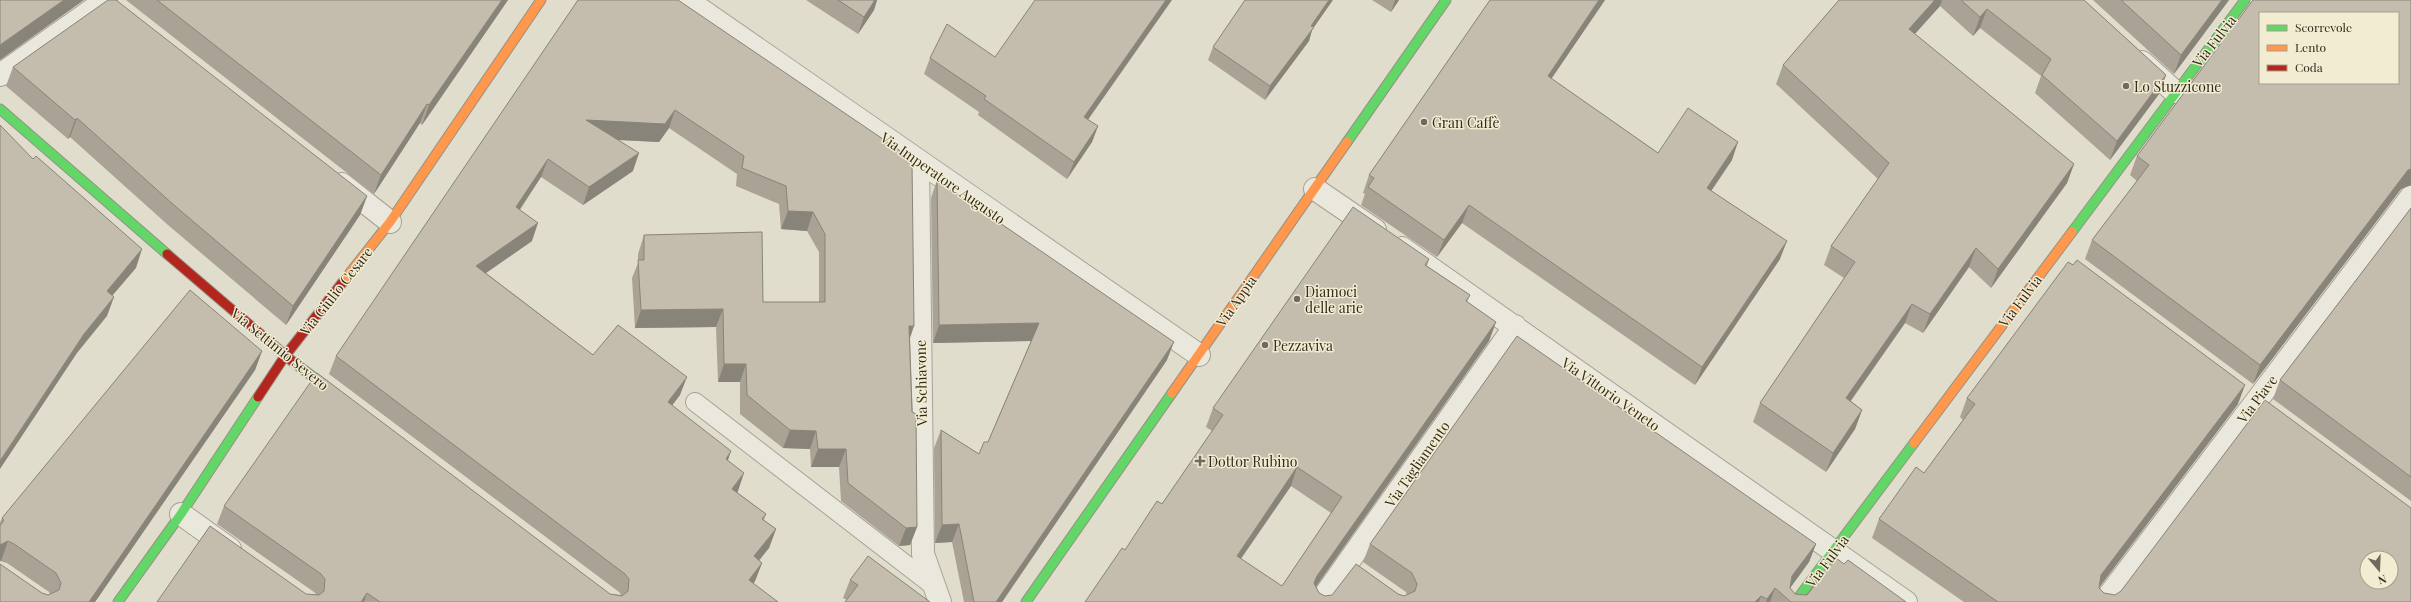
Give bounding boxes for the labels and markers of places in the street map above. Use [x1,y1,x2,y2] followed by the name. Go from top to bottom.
[2134,77,2221,96] place label: Lo Stuzzicone
[2121,81,2131,91] marker: Lo Stuzzicone
[1432,113,1499,132] place label: Gran Caffè
[1419,117,1429,127] marker: Gran Caffè
[1305,282,1363,317] place label: Diamoci delle arie
[1292,294,1302,304] marker: Diamoci delle arie
[1273,336,1333,355] place label: Pezzaviva
[1260,340,1270,350] marker: Pezzaviva
[1208,452,1298,471] place label: Dottor Rubino
[1195,456,1205,466] marker: Dottor Rubino

